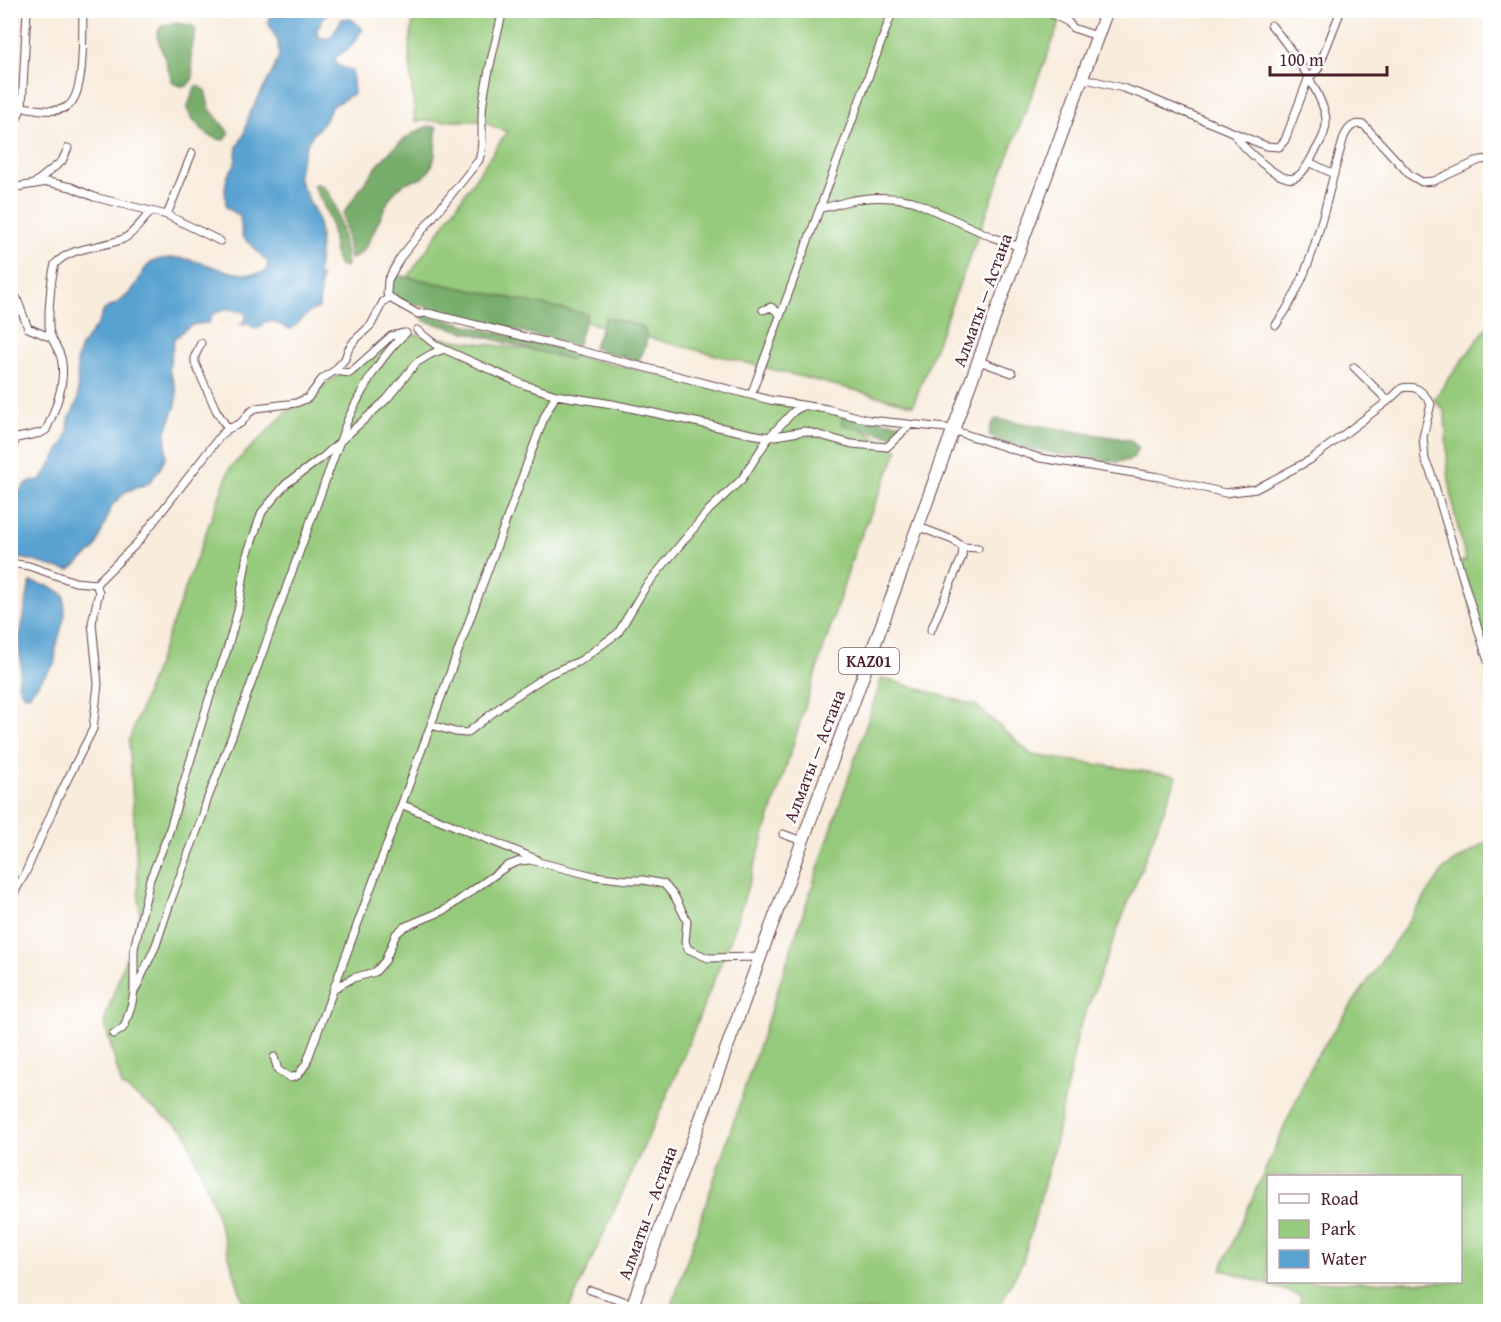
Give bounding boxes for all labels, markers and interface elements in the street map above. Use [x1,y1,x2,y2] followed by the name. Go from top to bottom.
[1270,39,1387,77] scale bar
[1279,46,1324,73] text: 100 m
[945,229,1019,371] street label: Алматы — Астана
[839,648,899,674] road number: KАZ01
[776,685,852,826] street label: Алматы — Астана
[610,1142,684,1284] street label: Алматы — Астана
[1267,1175,1462,1283] legend
[1321,1185,1359,1212] text: Road
[1321,1215,1357,1242] text: Park
[1321,1245,1367,1272] text: Water

